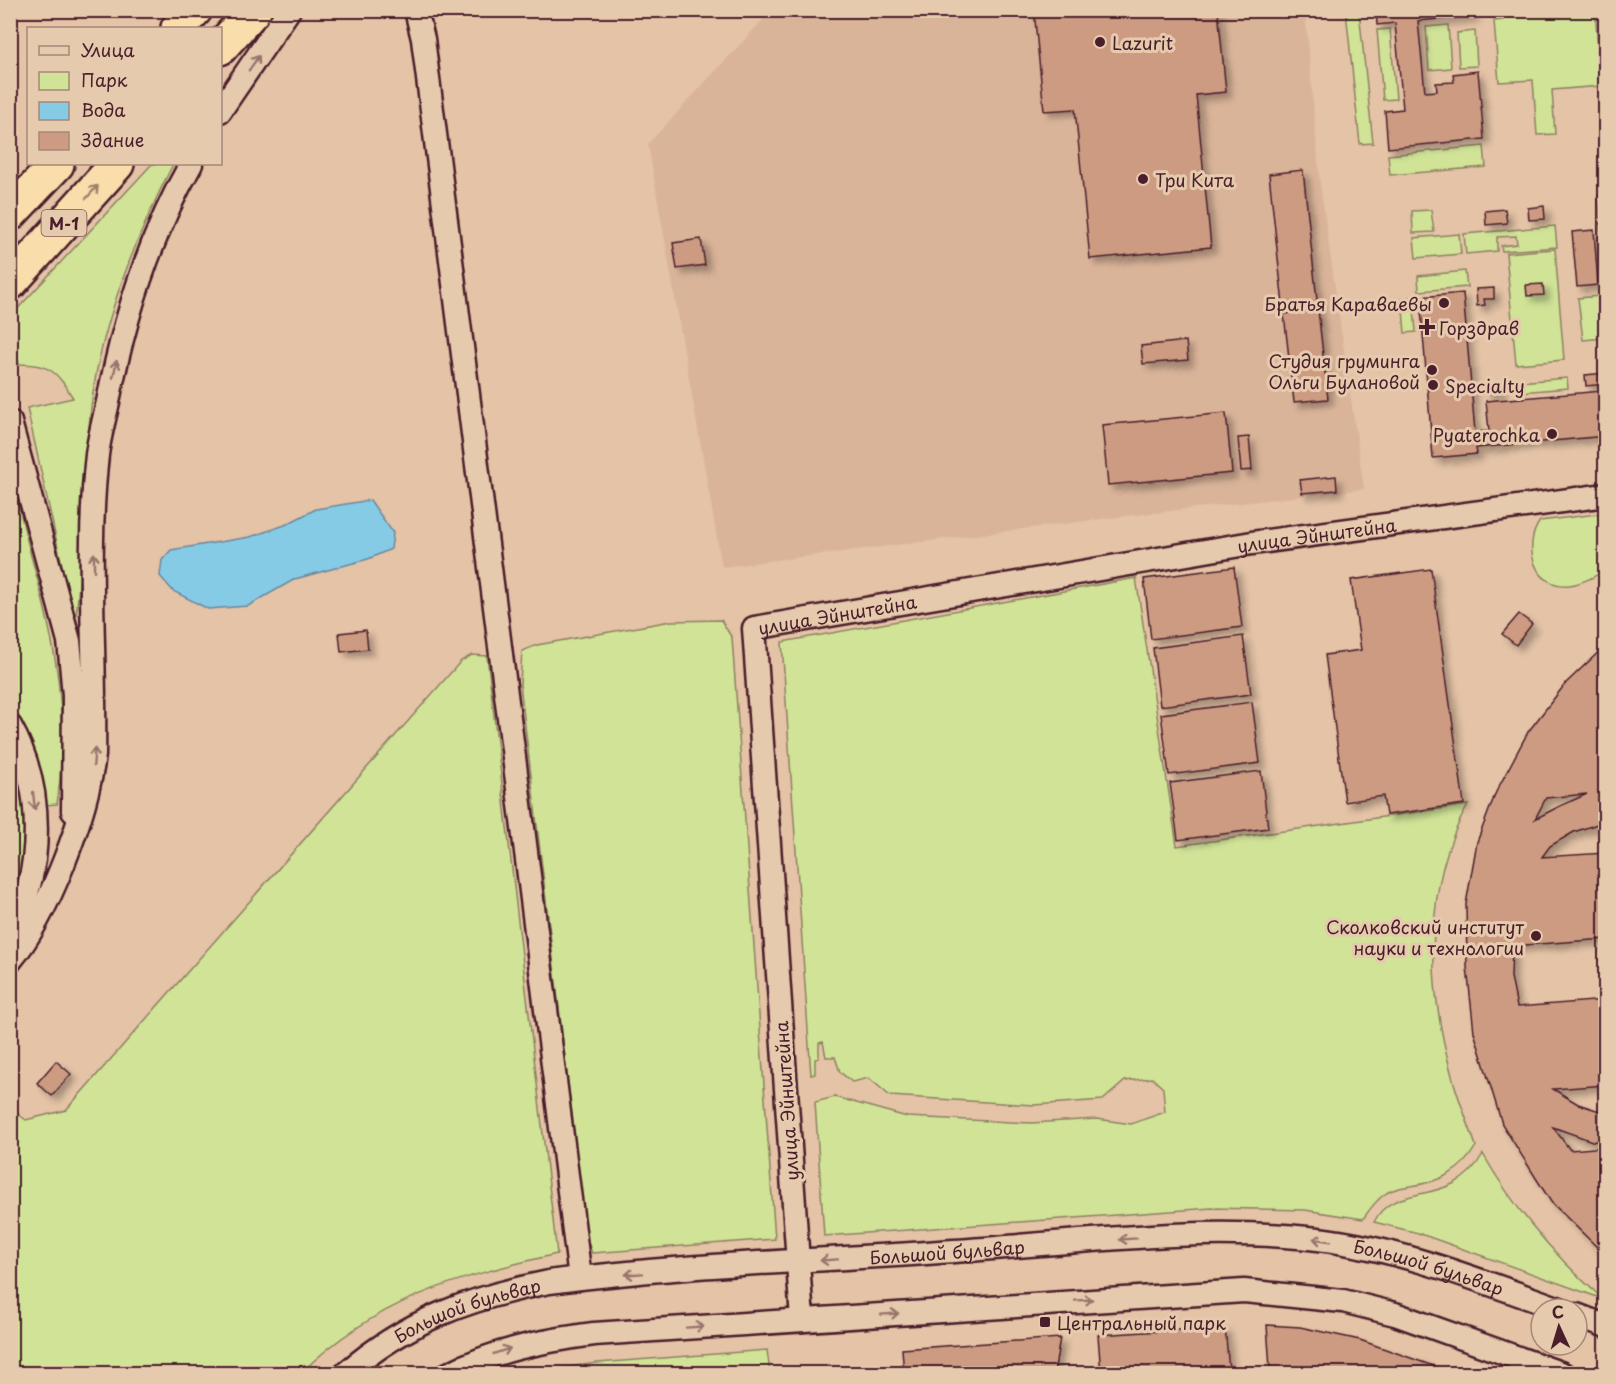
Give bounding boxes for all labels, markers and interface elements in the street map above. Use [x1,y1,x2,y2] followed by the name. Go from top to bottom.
[27,27,222,165] legend
[1112,29,1173,56] place label: Lazurit
[1093,35,1107,49] marker: Lazurit
[81,36,135,63] text: Улица
[248,55,260,72] one-way arrow
[81,66,128,93] text: Парк
[81,96,126,123] text: Вода
[81,126,144,153] text: Здание
[1155,166,1235,193] place label: Три Кита
[1136,172,1150,186] marker: Три Кита
[85,185,99,200] one-way arrow
[42,210,86,236] road number: М-1
[1264,290,1432,317] place label: Братья Караваевы
[1437,296,1451,310] marker: Братья Караваевы
[1439,314,1519,341] place label: Горздрав
[1420,320,1434,334] marker: Горздрав
[1268,347,1421,395] place label: Студия груминга Ольги Булановой
[109,360,121,379] one-way arrow
[1425,363,1439,377] marker: Студия груминга Ольги Булановой
[1445,372,1525,399] place label: Specialty
[1426,378,1440,392] marker: Specialty
[1433,421,1541,448] place label: Pyaterochka
[1545,427,1559,441] marker: Pyaterochka
[1235,510,1399,559] street label: улица Эйнштейна
[88,553,100,573] one-way arrow
[756,587,919,641] street label: улица Эйнштейна
[88,748,99,768] one-way arrow
[29,791,40,811] one-way arrow
[1326,913,1524,961] place label: Сколковский институт науки и технологии
[1529,929,1543,943] marker: Сколковский институт науки и технологии
[767,1019,805,1182] street label: улица Эйнштейна
[1351,1231,1508,1301] street label: Большой бульвар
[869,1232,1026,1270] street label: Большой бульвар
[1118,1234,1138,1245] one-way arrow
[1313,1234,1333,1245] one-way arrow
[819,1254,839,1265] one-way arrow
[625,1269,645,1280] one-way arrow
[388,1271,543,1349] street label: Большой бульвар
[1074,1294,1094,1305] one-way arrow
[1529,1297,1589,1357] north arrow
[1551,1299,1565,1323] text: С
[879,1308,899,1319] one-way arrow
[1057,1309,1226,1336] place label: Центральный парк
[1038,1315,1052,1329] marker: Центральный парк
[685,1321,705,1332] one-way arrow
[492,1345,511,1356] one-way arrow

